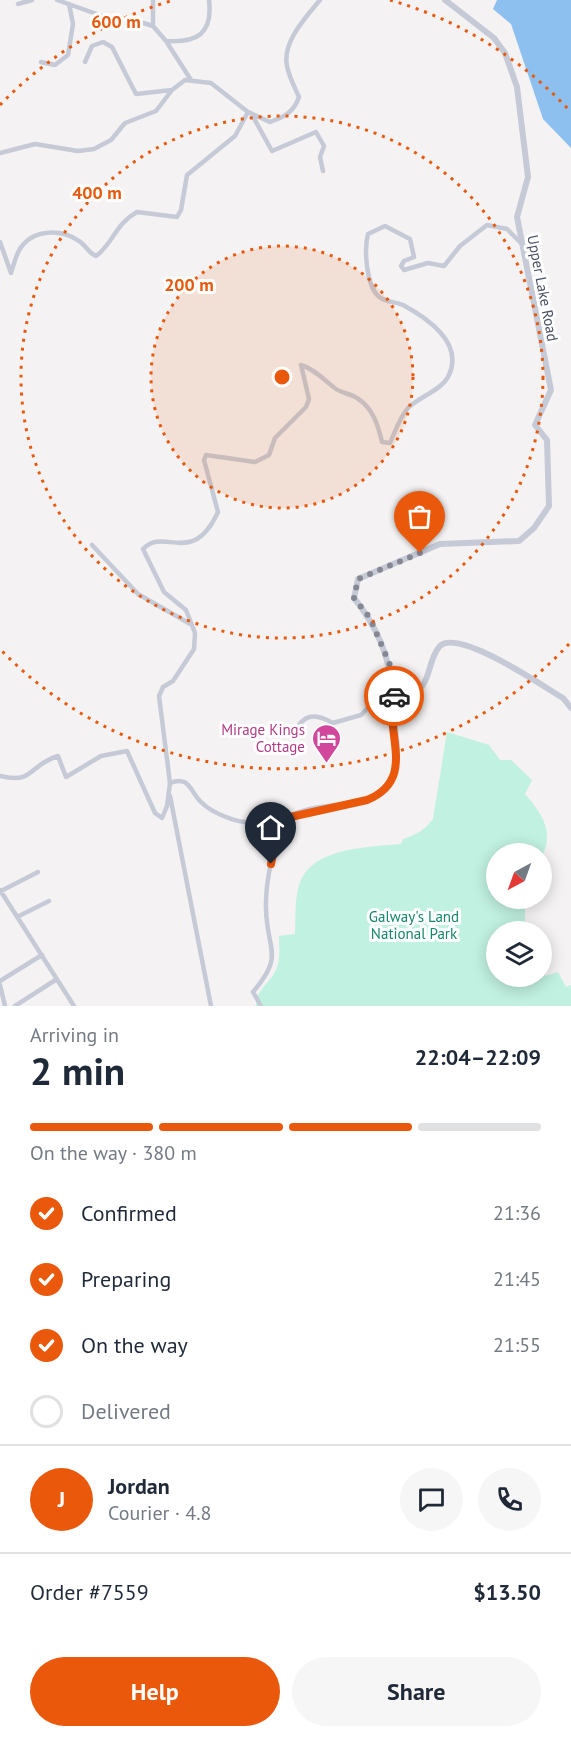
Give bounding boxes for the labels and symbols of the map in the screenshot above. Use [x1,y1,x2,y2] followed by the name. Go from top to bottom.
[91,10,141,33] text: 600 m
[72,181,122,204] text: 400 m
[523,233,563,343] street label: Upper Lake Road
[164,273,214,296] text: 200 m
[272,367,292,387] centre of rings
[394,491,445,553] pin
[364,666,424,726] courier
[221,720,305,756] place label: Mirage Kings Cottage
[310,722,342,764] hotel icon: Mirage Kings Cottage
[245,802,296,864] pin
[486,843,552,909] north arrow
[369,907,459,943] park label: Galway's Land National Park

